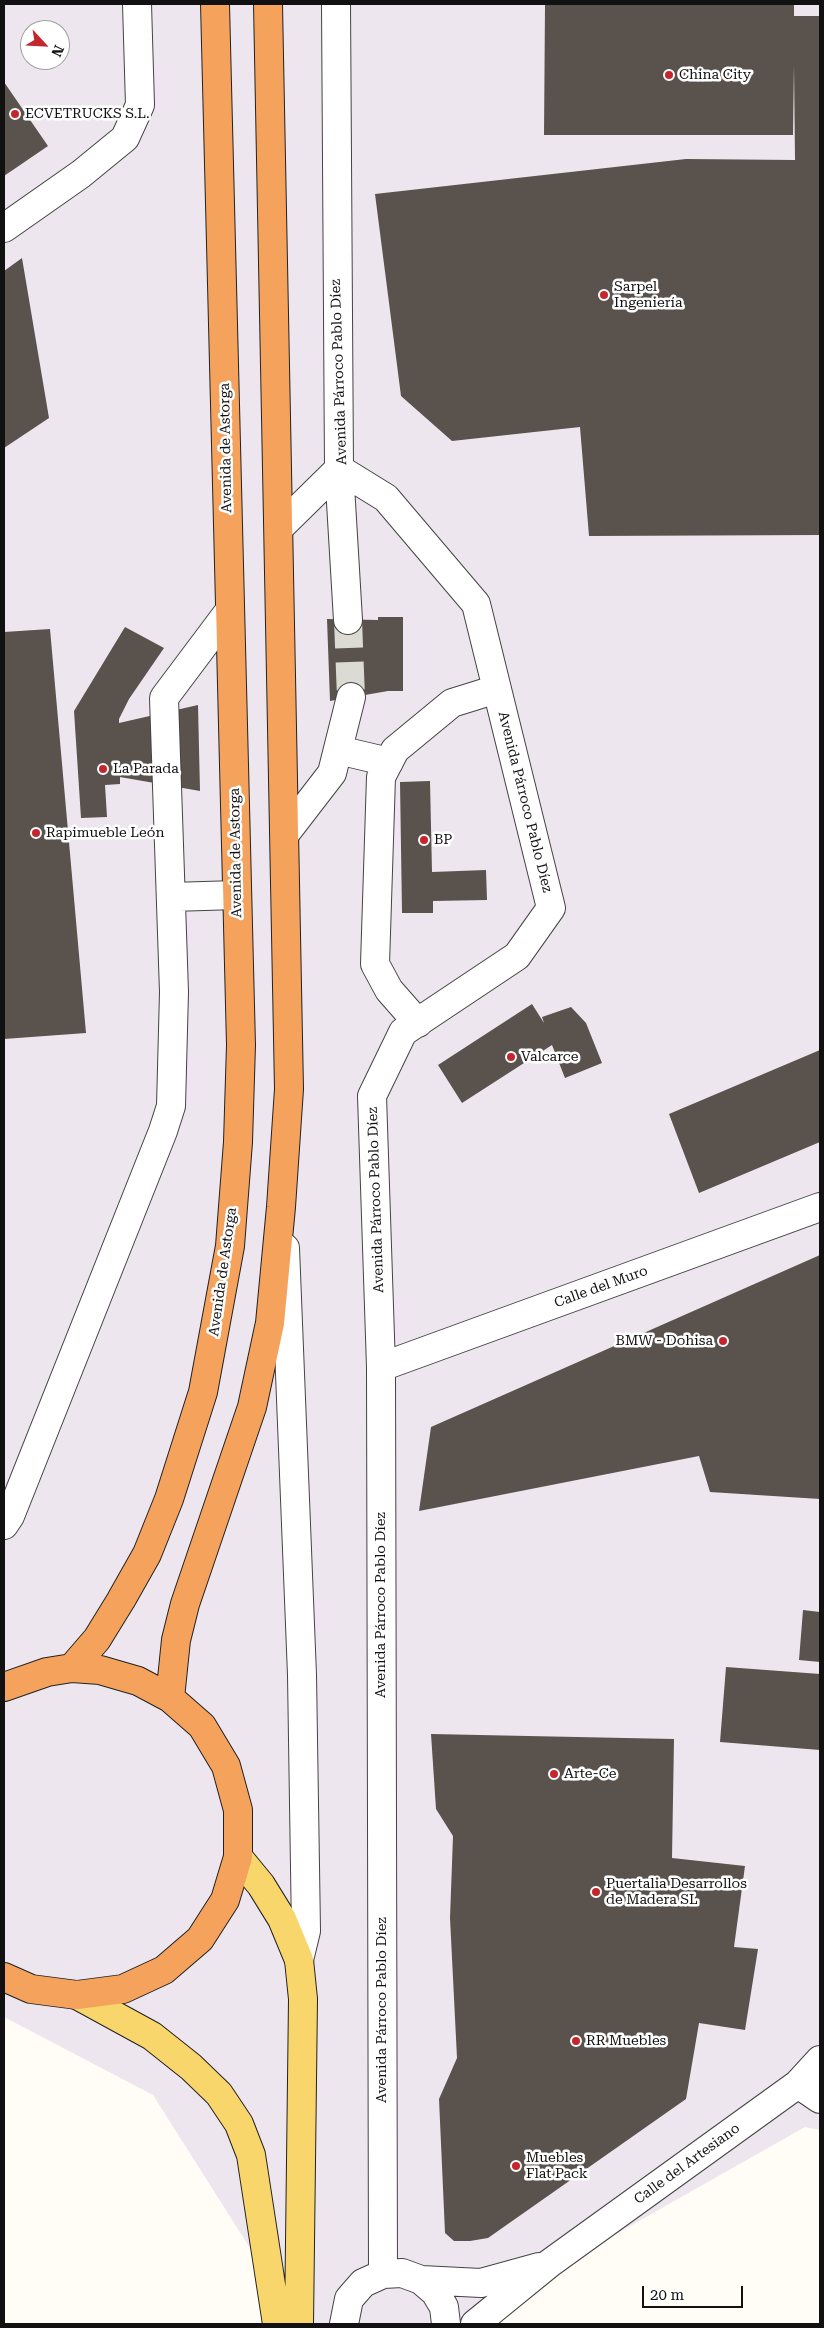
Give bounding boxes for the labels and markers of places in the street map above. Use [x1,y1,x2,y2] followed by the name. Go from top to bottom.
[679,67,751,83] place label: China City
[663,69,675,81] marker: China City
[25,106,150,122] place label: ECVETRUCKS S.L.
[9,108,21,120] marker: ECVETRUCKS S.L.
[614,279,683,312] place label: Sarpel Ingeniería
[598,289,610,301] marker: Sarpel Ingeniería
[113,761,179,777] place label: La Parada
[97,763,109,775] marker: La Parada
[46,825,164,841] place label: Rapimueble León
[30,827,42,839] marker: Rapimueble León
[434,832,452,848] place label: BP
[418,834,430,846] marker: BP
[521,1049,578,1065] place label: Valcarce
[505,1051,517,1063] marker: Valcarce
[616,1333,713,1349] place label: BMW - Dohisa
[717,1335,729,1347] marker: BMW - Dohisa
[564,1766,616,1782] place label: Arte-Ce
[548,1768,560,1780] marker: Arte-Ce
[606,1876,747,1908] place label: Puertalia Desarrollos de Madera SL
[590,1886,602,1898] marker: Puertalia Desarrollos de Madera SL
[586,2033,666,2049] place label: RR Muebles
[570,2035,582,2047] marker: RR Muebles
[526,2150,588,2182] place label: Muebles Flat Pack
[510,2160,522,2172] marker: Muebles Flat Pack

